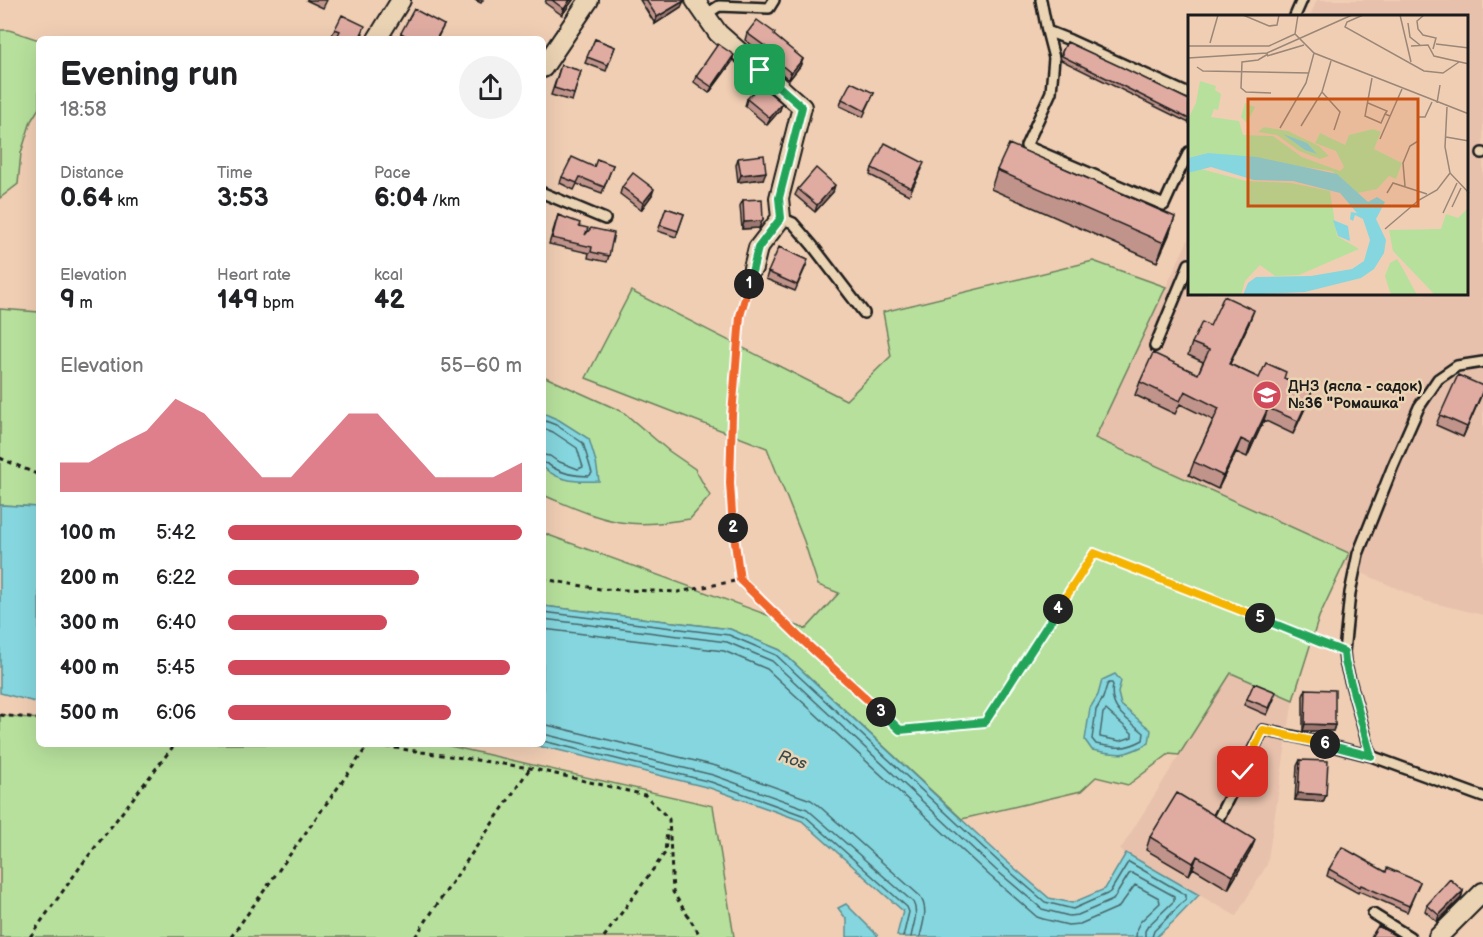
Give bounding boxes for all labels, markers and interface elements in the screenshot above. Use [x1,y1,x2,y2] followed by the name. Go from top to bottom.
[1188,15,1468,296] inset map
[734,44,785,95] pin
[743,53,776,86] icon: arrive
[60,55,238,95] text: Evening run
[459,56,522,119] button: share
[60,98,107,122] text: 18:58
[60,164,124,183] text: Distance
[217,164,252,183] text: Time
[374,164,410,183] text: Pace
[60,183,113,214] text: 0.64
[217,183,269,214] text: 3:53
[374,183,428,214] text: 6:04
[113,192,138,211] text: km
[428,192,460,211] text: /km
[60,266,127,285] text: Elevation
[217,266,291,285] text: Heart rate
[374,266,403,285] text: kcal
[734,269,764,299] pin: 1
[746,274,752,293] text: 1
[60,285,75,316] text: 9
[217,285,259,316] text: 149
[374,285,405,316] text: 42
[75,294,93,313] text: m
[259,294,294,313] text: bpm
[60,354,143,378] text: Elevation
[440,354,522,378] text: 55–60 m
[1288,377,1423,413] place label: ДНЗ (ясла - садок) №36 "Ромашка"
[1251,379,1283,411] school or university icon: ДНЗ (ясла - садок) №36 "Ромашка"
[718,513,748,543] pin: 2
[728,518,738,537] text: 2
[60,521,116,545] text: 100 m
[156,521,196,545] text: 5:42
[60,566,119,590] text: 200 m
[156,566,196,590] text: 6:22
[1043,594,1073,624] pin: 4
[1053,599,1063,618] text: 4
[1245,603,1275,633] pin: 5
[1255,608,1265,627] text: 5
[60,611,119,635] text: 300 m
[156,611,196,635] text: 6:40
[60,656,119,680] text: 400 m
[156,656,195,680] text: 5:45
[866,697,896,727] pin: 3
[60,701,119,725] text: 500 m
[156,701,196,725] text: 6:06
[876,702,886,721] text: 3
[1310,729,1340,759] pin: 6
[1320,734,1330,753] text: 6
[1217,746,1268,797] pin
[776,747,809,774] water label: Ros
[1226,755,1259,788] icon: check

